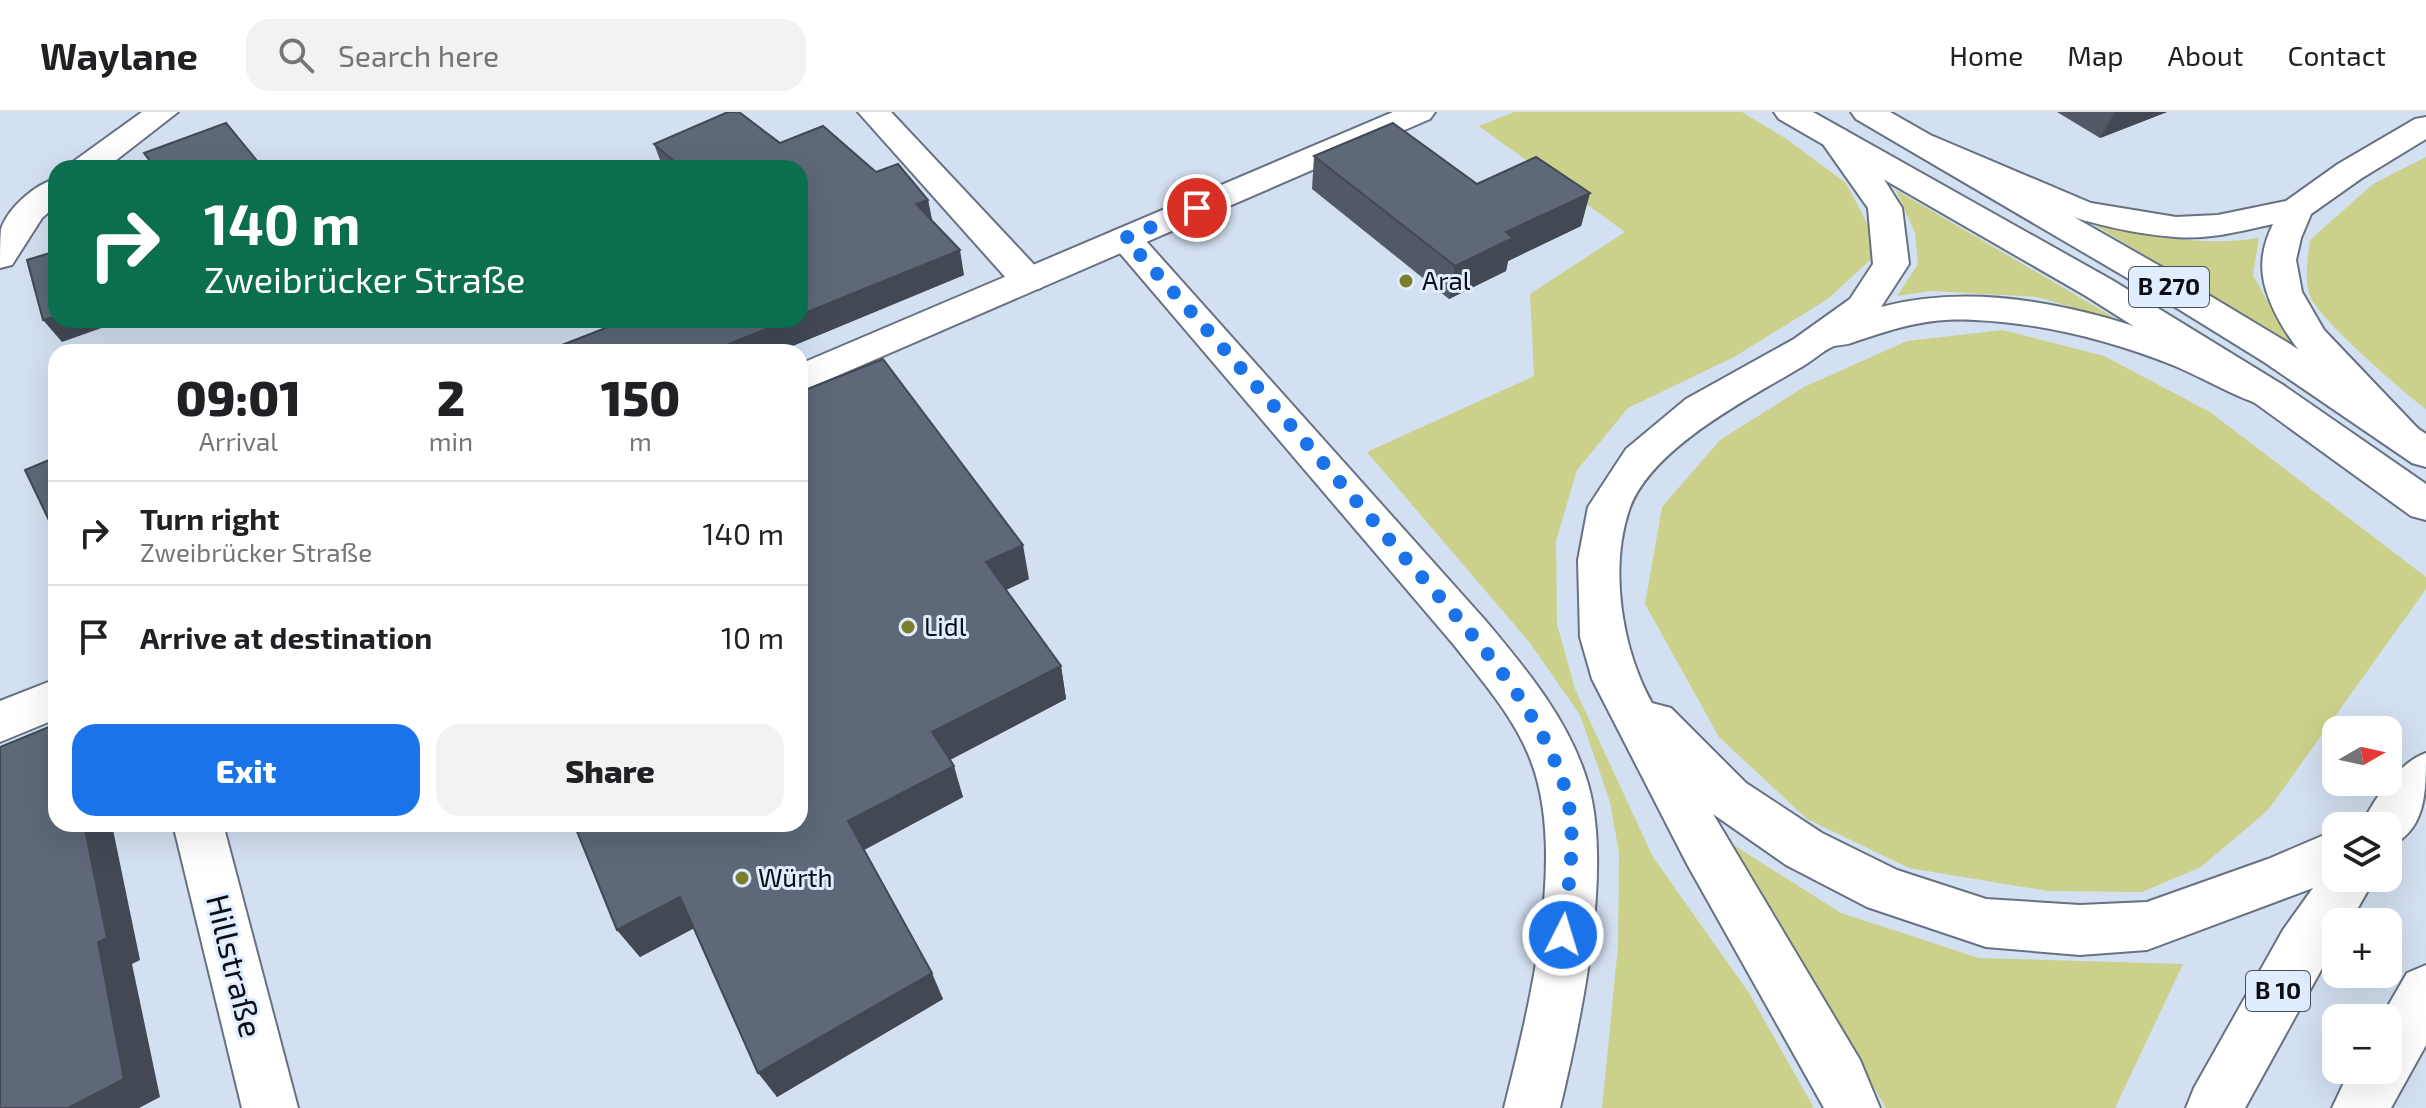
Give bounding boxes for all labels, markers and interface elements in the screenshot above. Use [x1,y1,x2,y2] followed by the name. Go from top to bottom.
[246,19,806,91] search box
[40,32,198,78] text: Waylane
[274,33,318,77] icon: search
[338,37,499,73] text: Search here
[1949,38,2023,72] text: Home
[2067,38,2124,72] text: Map
[2168,38,2243,72] text: About
[2287,38,2386,72] text: Contact
[1163,174,1231,242] pin
[1175,186,1219,230] icon: arrive
[204,189,361,256] text: 140 m
[72,192,176,296] icon: right
[204,257,525,300] text: Zweibrücker Straße
[1422,264,1471,295] place label: Aral
[2129,267,2209,307] road number: B 270
[1397,272,1415,290] marker: Aral
[176,368,301,426] text: 09:01
[437,368,465,426] text: 2
[601,368,680,426] text: 150
[199,425,278,456] text: Arrival
[429,425,473,456] text: min
[629,425,652,456] text: m
[140,500,280,536] text: Turn right
[72,511,116,555] icon: right
[703,515,784,551] text: 140 m
[140,536,372,567] text: Zweibrücker Straße
[924,610,967,641] place label: Lidl
[72,615,116,659] icon: arrive
[899,618,917,636] marker: Lidl
[140,619,432,655] text: Arrive at destination
[721,619,784,655] text: 10 m
[2322,716,2402,796] north arrow
[2322,716,2402,1084] map controls
[72,724,420,816] button: Exit
[436,724,784,816] button: Share
[2322,812,2402,892] button: layers
[758,861,833,892] place label: Würth
[733,869,751,887] marker: Würth
[200,890,272,1041] street label: Hillstraße
[1521,893,1605,977] position arrow
[2322,908,2402,988] button: +
[2246,971,2310,1011] road number: B 10
[2322,1004,2402,1084] button: −

